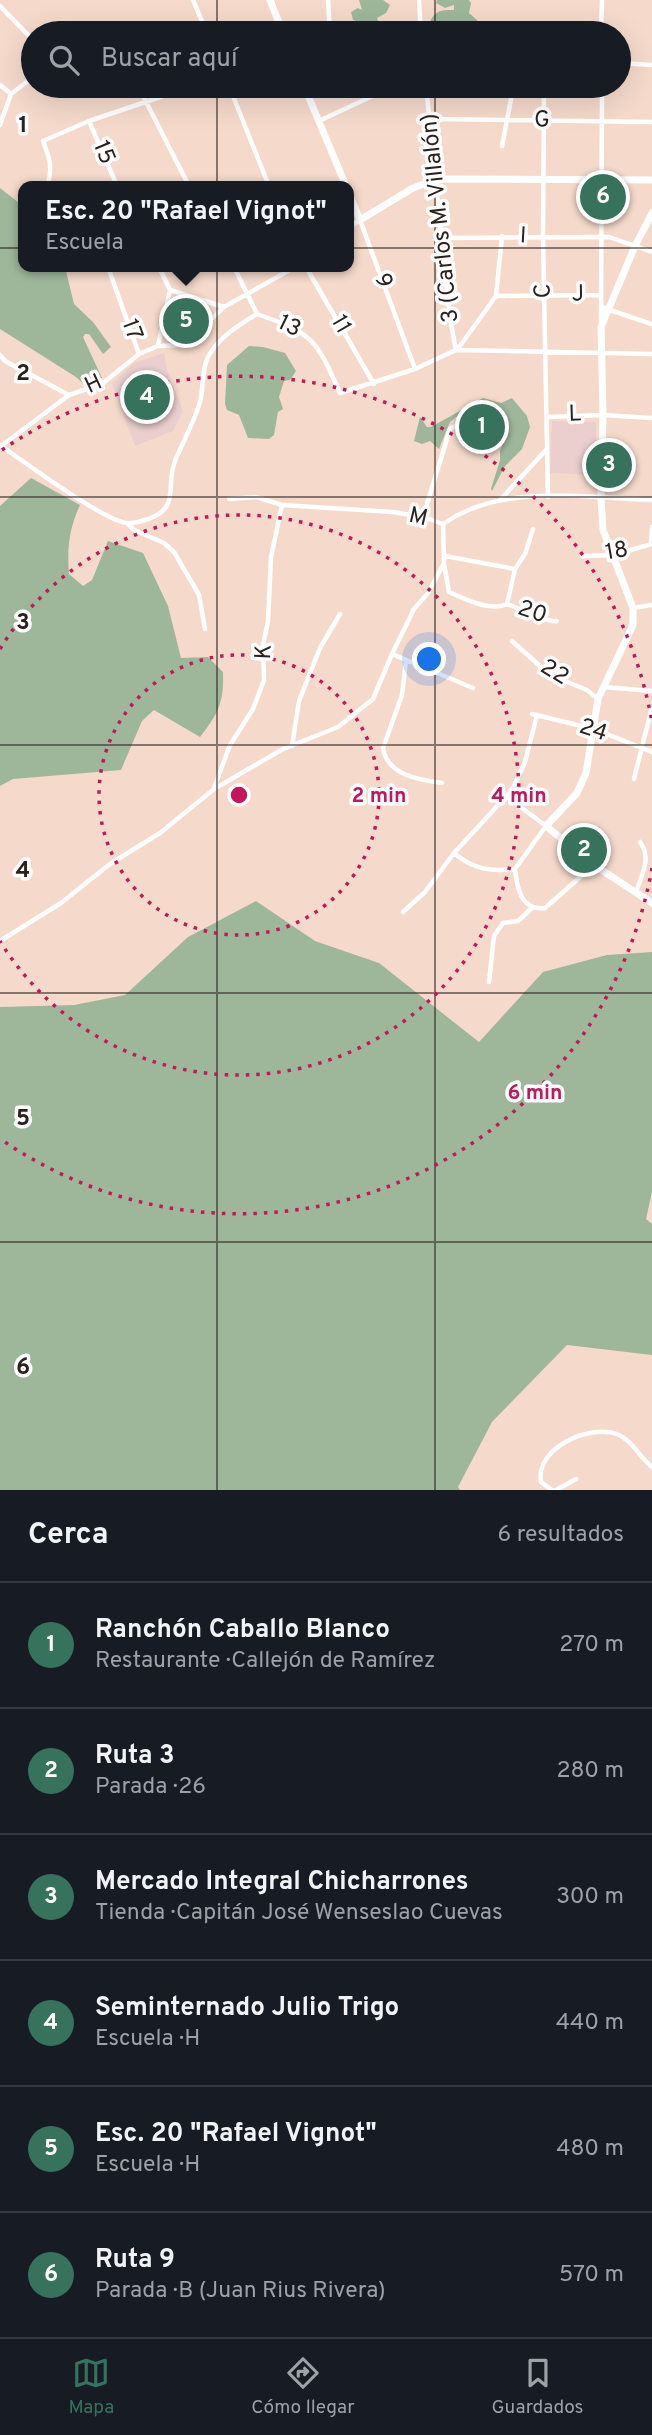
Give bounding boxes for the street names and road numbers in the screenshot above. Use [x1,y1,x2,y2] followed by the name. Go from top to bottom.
[534,106,550,136] street label: G
[416,112,466,324] street label: 3 (Carlos M. Villalón)
[85,137,121,169] street label: 15
[519,222,527,252] street label: I
[366,270,398,292] street label: 9
[571,280,585,310] street label: J
[529,283,559,299] street label: C
[273,309,305,345] street label: 13
[323,310,357,340] street label: 11
[114,315,148,345] street label: 17
[81,368,107,402] street label: H
[568,400,582,430] street label: L
[406,502,430,534] street label: M
[603,536,631,568] street label: 18
[514,595,550,631] street label: 20
[250,644,280,660] street label: K
[534,653,574,693] street label: 22
[575,713,611,749] street label: 24

